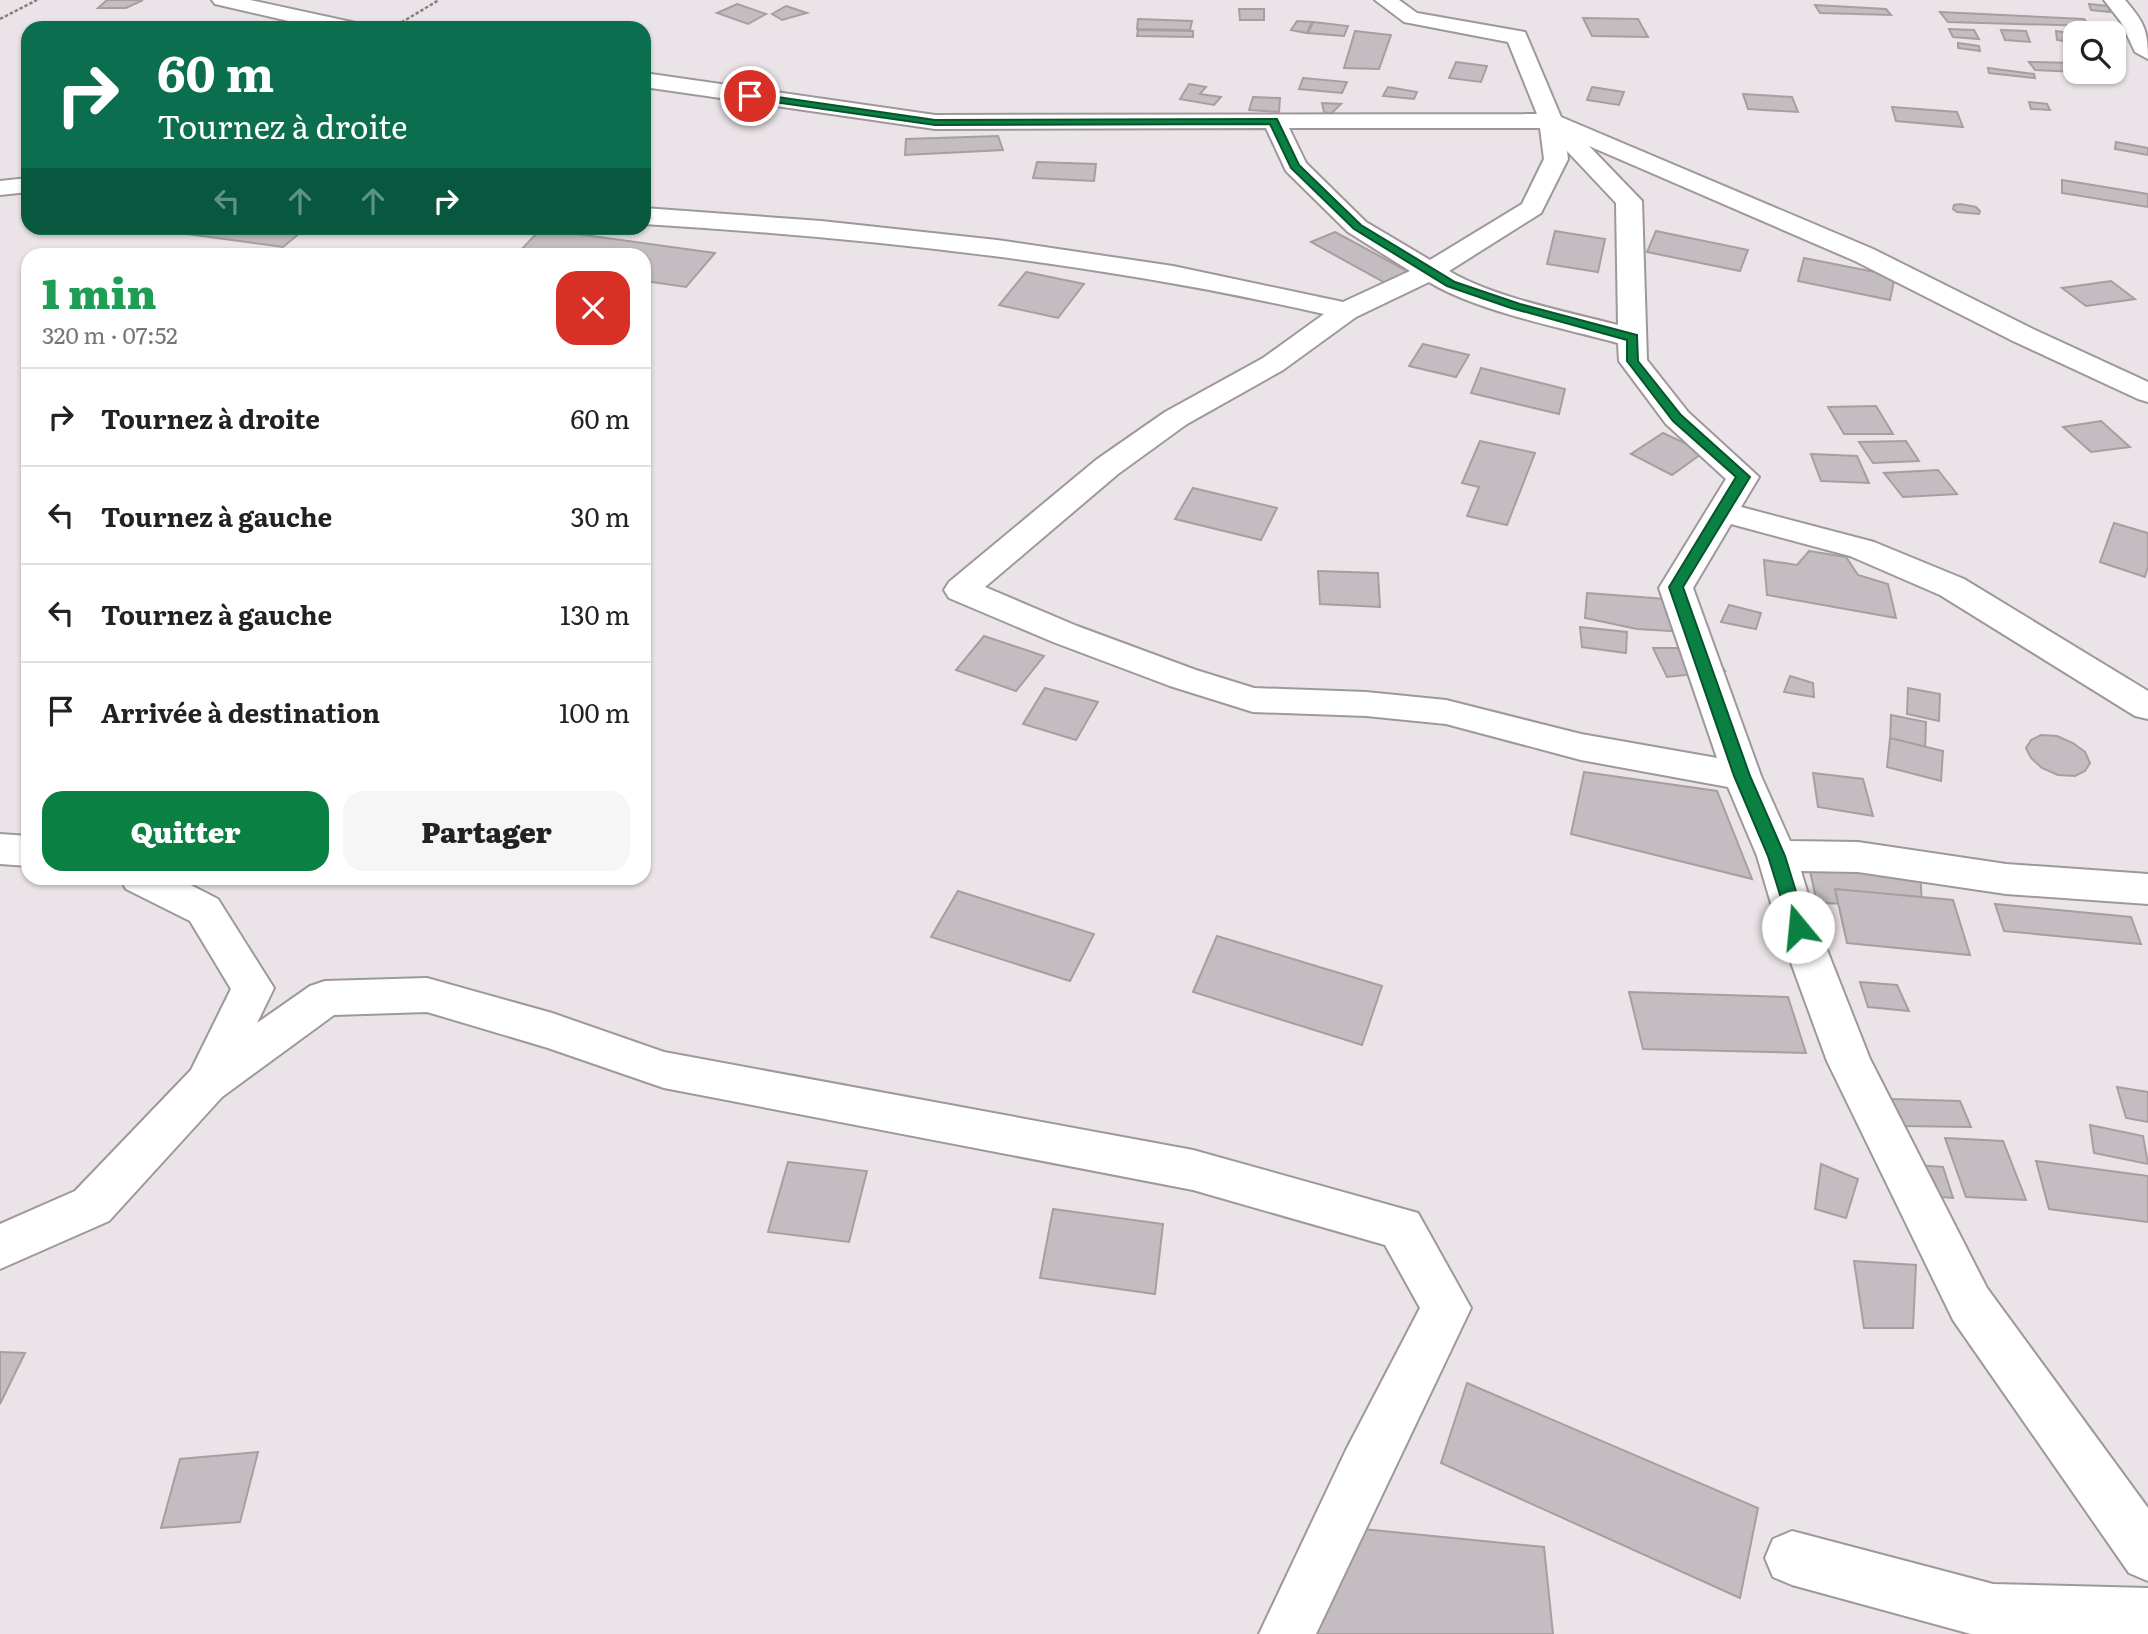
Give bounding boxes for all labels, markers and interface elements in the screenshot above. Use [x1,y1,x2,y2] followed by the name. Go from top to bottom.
[2063,21,2126,84] map controls
[2063,21,2126,84] button: search
[157,34,274,107] text: 60 m
[42,49,133,140] icon: right
[720,66,780,126] pin
[731,77,769,115] icon: arrive
[157,101,408,149] text: Tournez à droite
[208,182,246,220] icon: left
[281,182,319,220] icon: ahead
[354,182,392,220] icon: ahead
[427,182,465,220] icon: right
[42,260,157,322] text: 1 min
[556,271,630,345] button: close
[42,317,178,351] text: 320 m · 07:52
[42,398,80,436] icon: right
[101,398,320,437] text: Tournez à droite
[571,398,630,437] text: 60 m
[42,496,80,534] icon: left
[101,496,332,535] text: Tournez à gauche
[570,496,630,535] text: 30 m
[42,594,80,632] icon: left
[101,594,332,633] text: Tournez à gauche
[560,594,630,633] text: 130 m
[42,692,80,730] icon: arrive
[101,692,380,731] text: Arrivée à destination
[559,692,630,731] text: 100 m
[42,791,329,871] button: Quitter
[343,791,630,871] button: Partager
[1761,890,1835,964] position arrow

